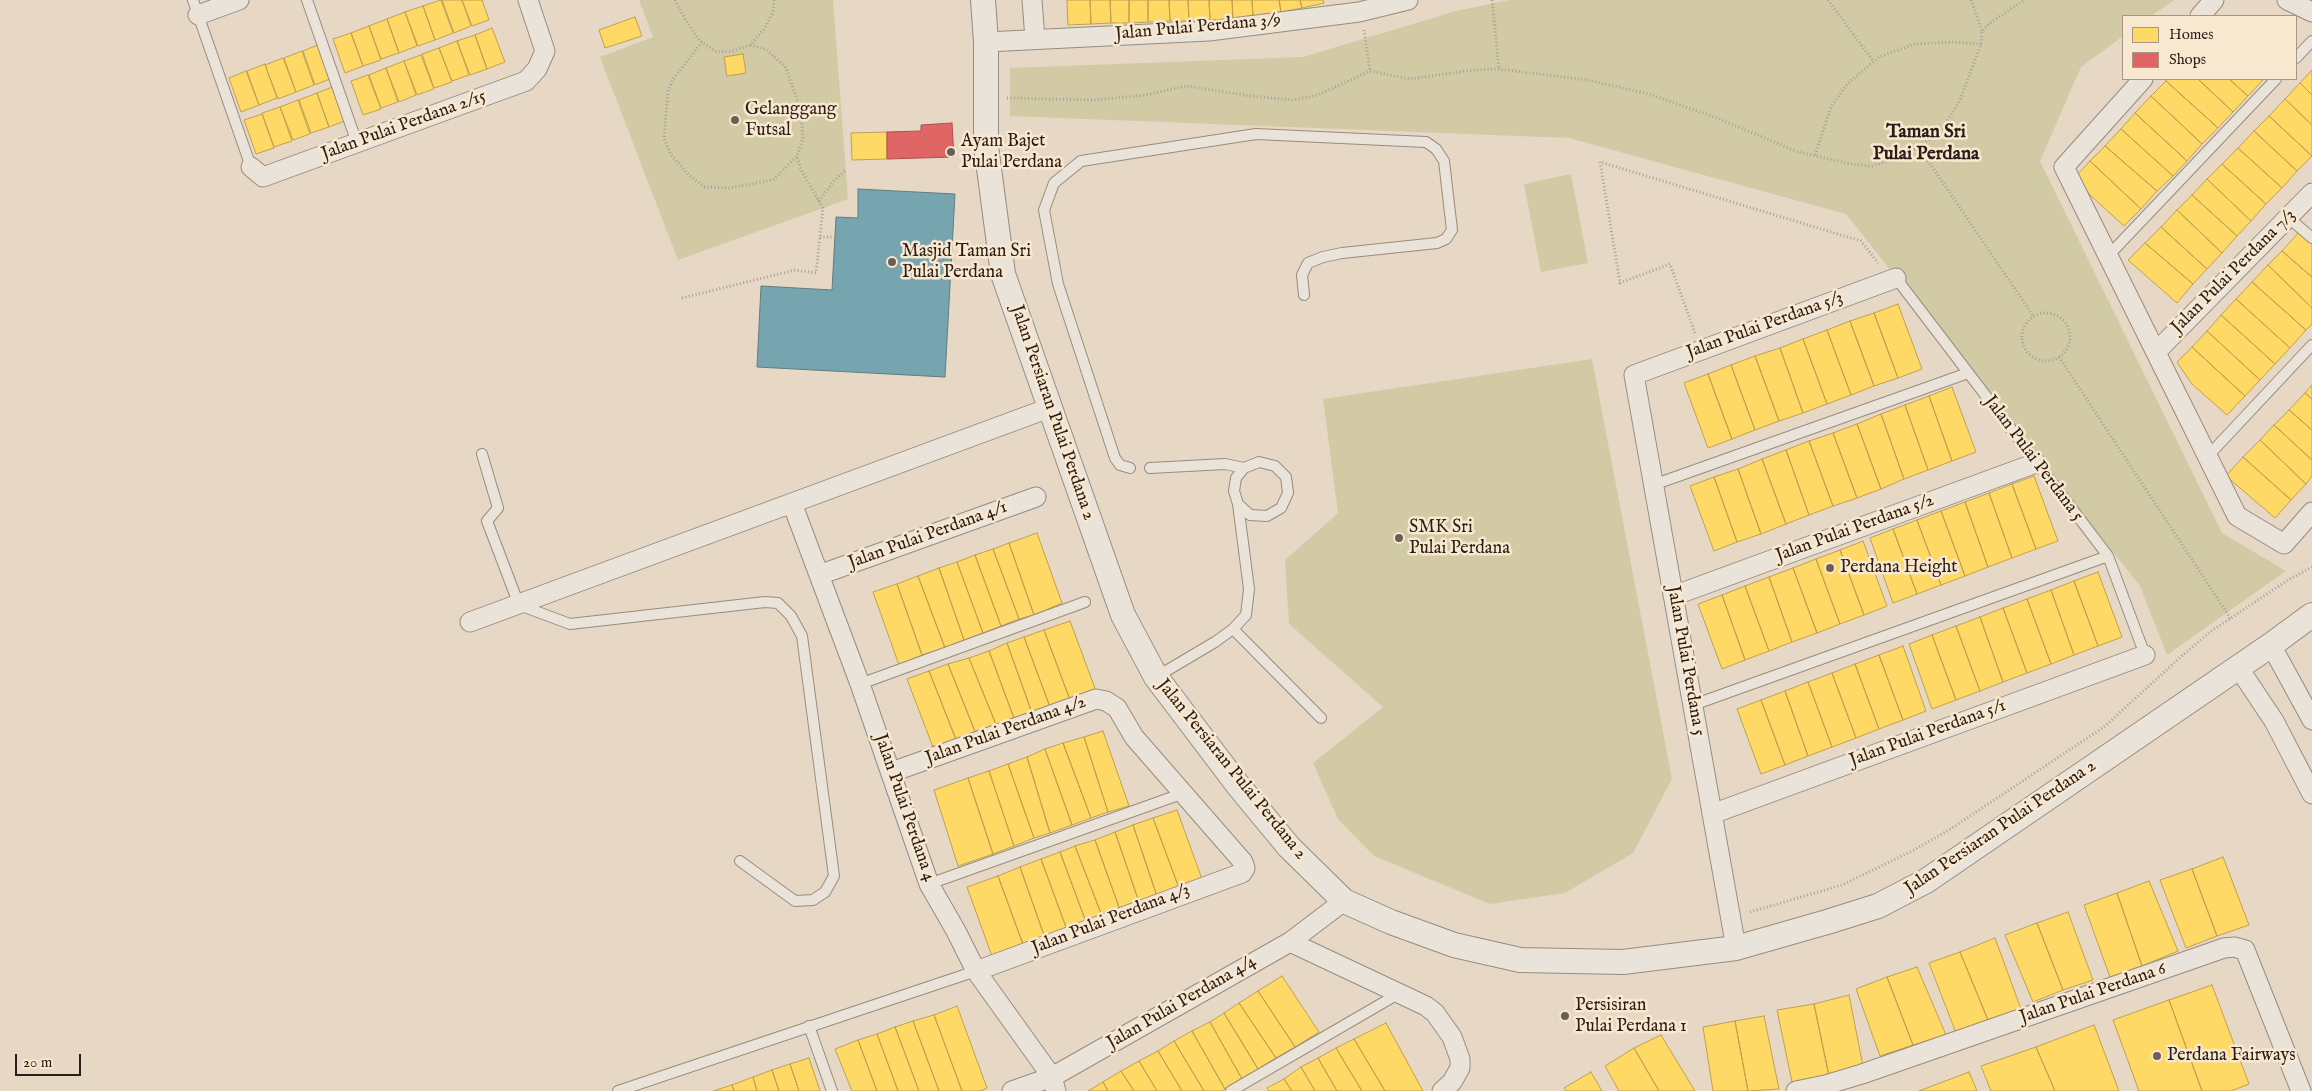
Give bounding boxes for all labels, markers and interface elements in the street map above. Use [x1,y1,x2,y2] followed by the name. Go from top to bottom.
[1114,10,1282,46] street label: Jalan Pulai Perdana 3/9
[2122,15,2297,80] legend
[2169,25,2213,44] text: Homes
[2169,50,2206,69] text: Shops
[319,86,489,166] street label: Jalan Pulai Perdana 2/15
[745,99,837,142] place label: Gelanggang Futsal
[729,114,741,126] marker: Gelanggang Futsal
[1873,122,1979,166] district label: Taman Sri Pulai Perdana
[961,131,1062,173] place label: Ayam Bajet Pulai Perdana
[945,146,957,158] marker: Ayam Bajet Pulai Perdana
[2167,205,2301,339] street label: Jalan Pulai Perdana 7/3
[902,241,1031,284] place label: Masjid Taman Sri Pulai Perdana
[886,256,898,268] marker: Masjid Taman Sri Pulai Perdana
[1684,288,1846,364] street label: Jalan Pulai Perdana 5/3
[1005,303,1099,523] street label: Jalan Persiaran Pulai Perdana 2
[1979,392,2087,526] street label: Jalan Pulai Perdana 5
[1773,490,1937,568] street label: Jalan Pulai Perdana 5/2
[846,497,1010,575] street label: Jalan Pulai Perdana 4/1
[1409,517,1510,560] place label: SMK Sri Pulai Perdana
[1393,532,1405,544] marker: SMK Sri Pulai Perdana
[1840,557,1957,579] place label: Perdana Height
[1824,562,1836,574] marker: Perdana Height
[1661,584,1709,738] street label: Jalan Pulai Perdana 5
[1151,675,1311,865] street label: Jalan Persiaran Pulai Perdana 2
[923,692,1089,770] street label: Jalan Pulai Perdana 4/2
[1847,696,2009,772] street label: Jalan Pulai Perdana 5/1
[869,731,939,885] street label: Jalan Pulai Perdana 4
[1901,756,2101,900] street label: Jalan Persiaran Pulai Perdana 2
[1029,880,1193,960] street label: Jalan Pulai Perdana 4/3
[1103,951,1261,1055] street label: Jalan Pulai Perdana 4/4
[2017,959,2169,1029] street label: Jalan Pulai Perdana 6
[1575,995,1687,1038] place label: Persisiran Pulai Perdana 1
[1559,1010,1571,1022] marker: Persisiran Pulai Perdana 1
[18,1044,84,1076] scale bar
[2167,1045,2296,1067] place label: Perdana Fairways
[2151,1050,2163,1062] marker: Perdana Fairways
[23,1053,52,1072] text: 20 m

